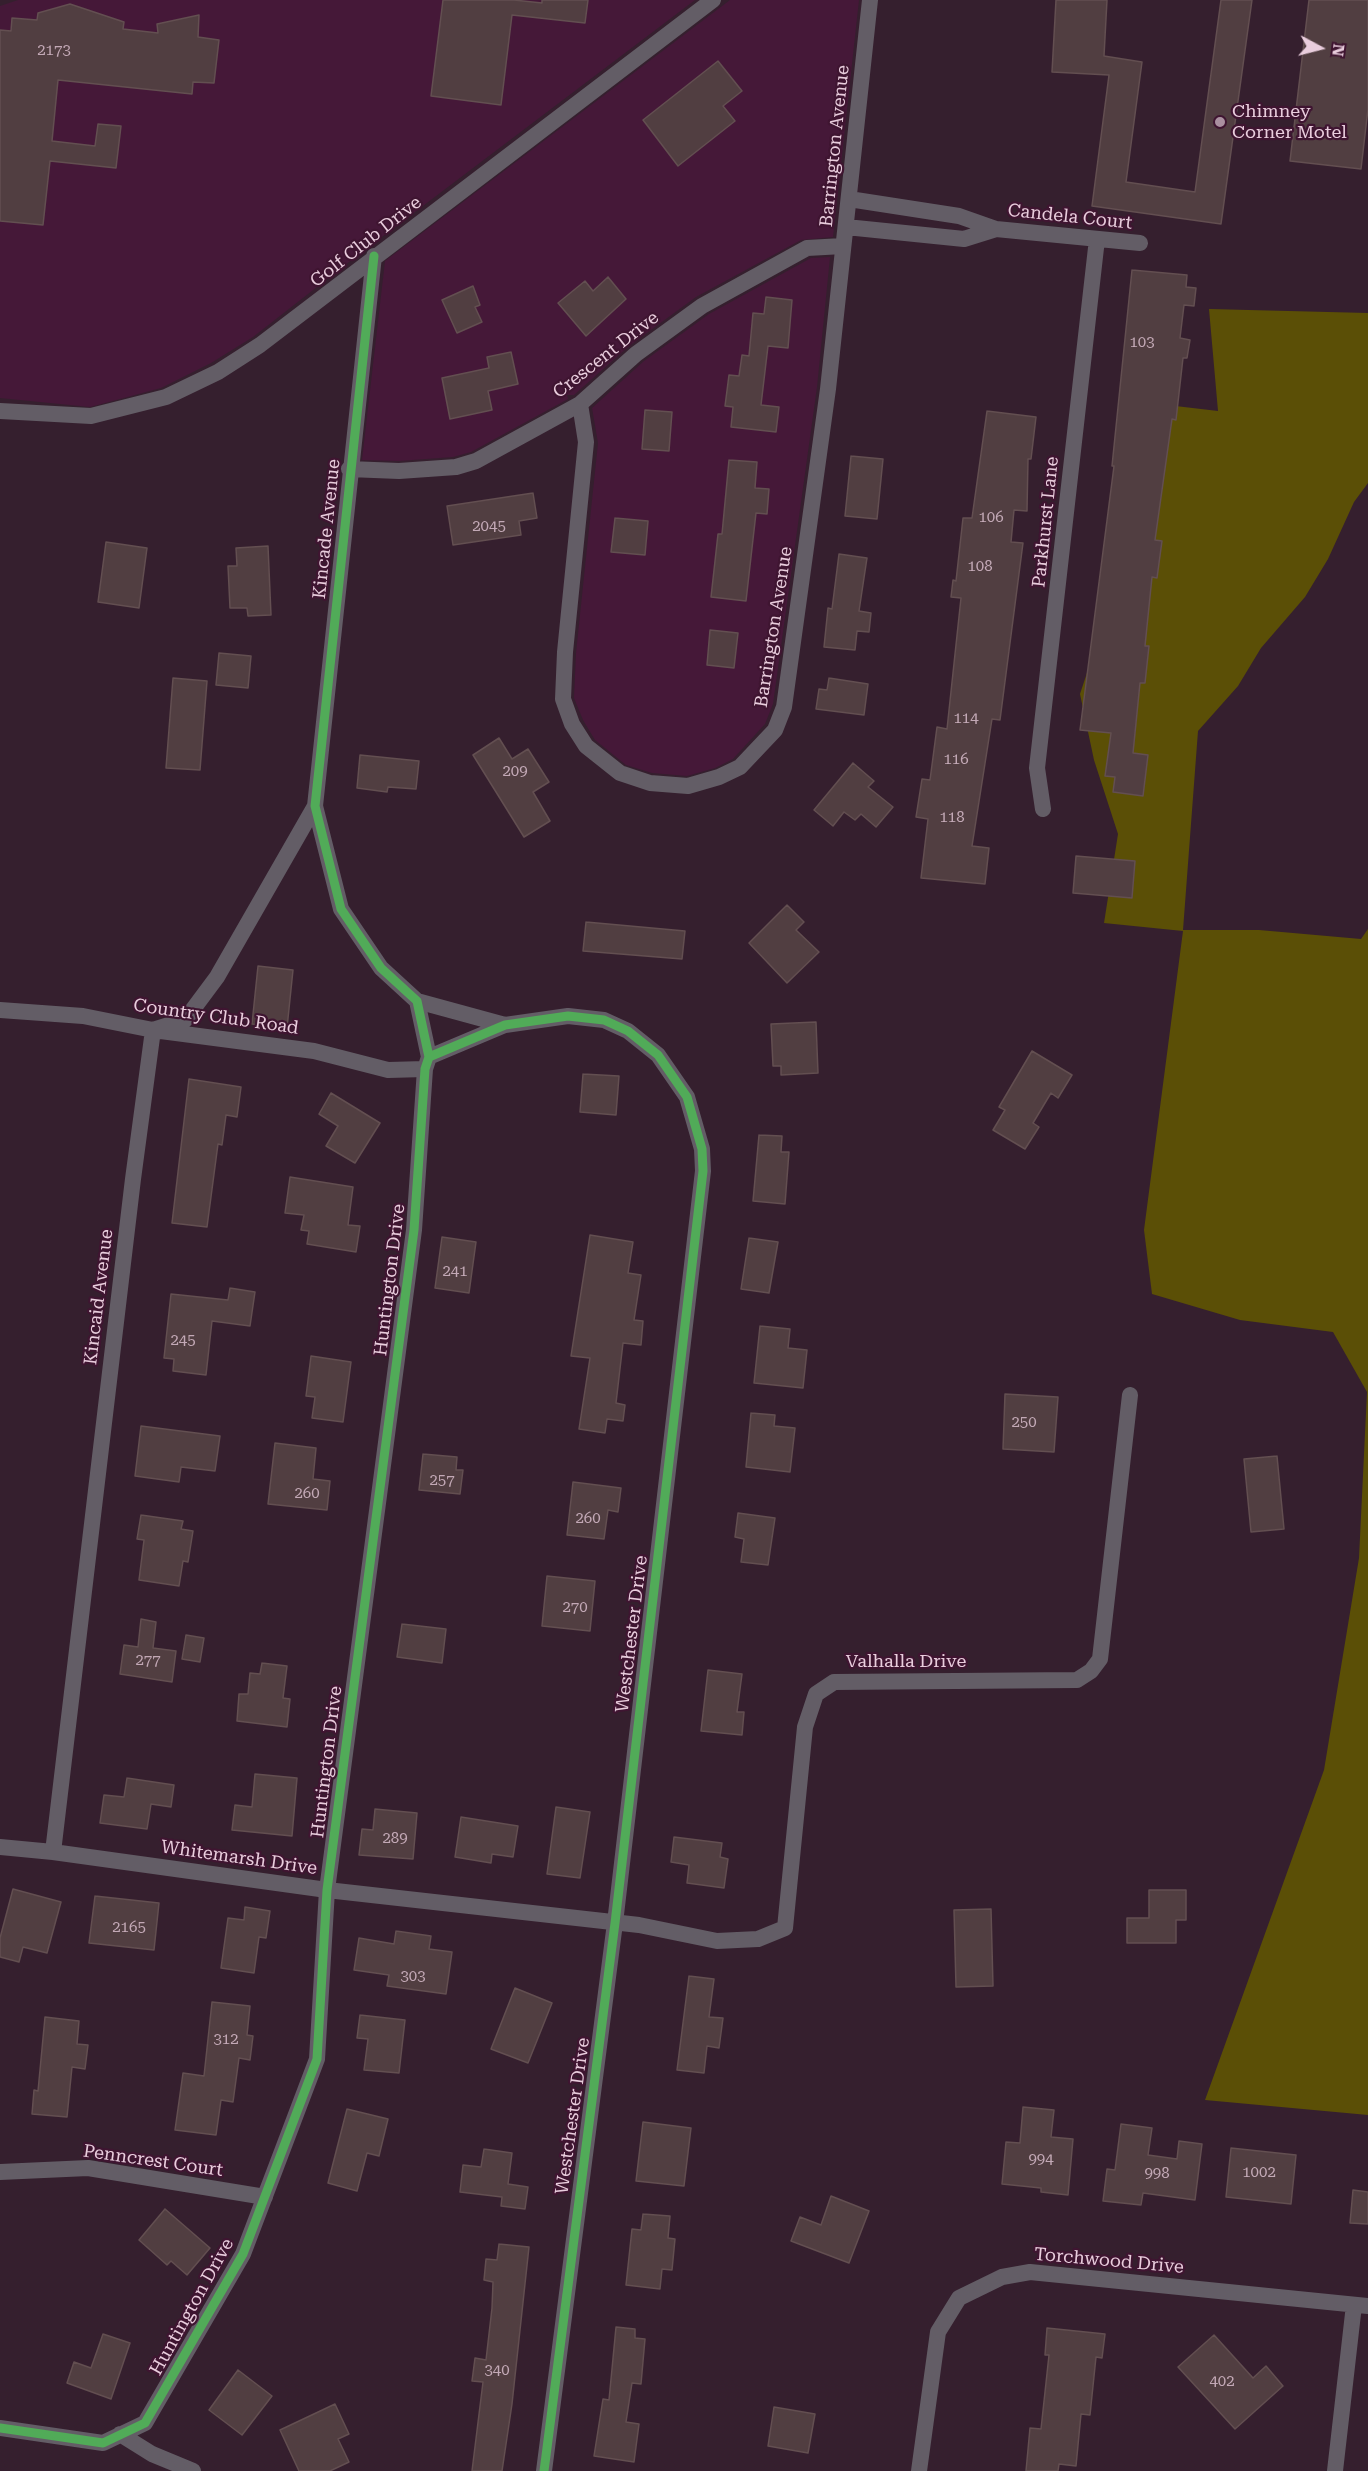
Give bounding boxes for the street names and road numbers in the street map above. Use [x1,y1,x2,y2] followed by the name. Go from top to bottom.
[816,64,854,228] street label: Barrington Avenue
[306,192,426,292] street label: Golf Club Drive
[1007,200,1133,234] street label: Candela Court
[549,307,663,403] street label: Crescent Drive
[1028,455,1064,589] street label: Parkhurst Lane
[309,458,345,600] street label: Kincade Avenue
[751,545,797,709] street label: Barrington Avenue
[132,995,300,1039] street label: Country Club Road
[370,1203,410,1357] street label: Huntington Drive
[80,1228,118,1366] street label: Kincaid Avenue
[612,1554,652,1714] street label: Westchester Drive
[846,1651,966,1673] street label: Valhalla Drive
[307,1685,347,1839] street label: Huntington Drive
[159,1836,319,1880] street label: Whitemarsh Drive
[551,2036,595,2196] street label: Westchester Drive
[82,2140,224,2182] street label: Penncrest Court
[145,2235,239,2379] street label: Huntington Drive
[1033,2244,1185,2278] street label: Torchwood Drive

